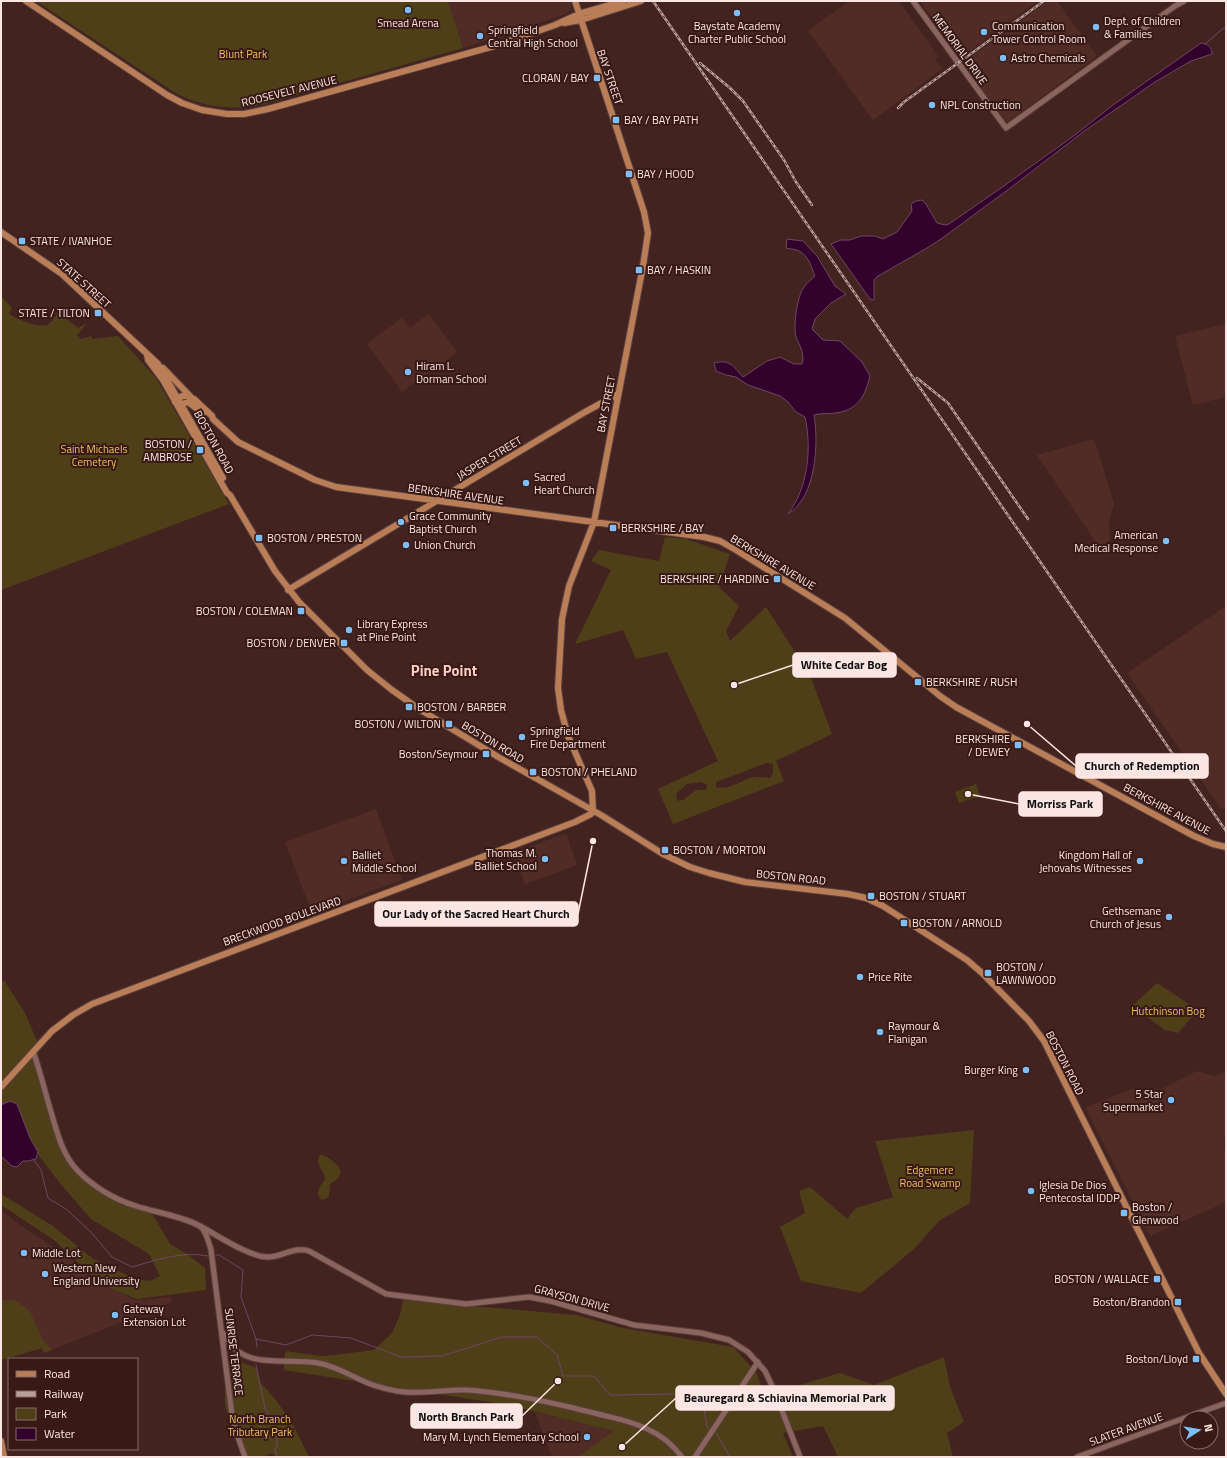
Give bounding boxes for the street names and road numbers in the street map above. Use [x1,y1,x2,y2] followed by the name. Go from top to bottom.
[929,10,991,88] street label: MEMORIAL DRIVE
[593,47,627,107] street label: BAY STREET
[240,71,338,111] street label: ROOSEVELT AVENUE
[53,254,115,312] street label: STATE STREET
[593,374,619,434] street label: BAY STREET
[190,407,238,477] street label: BOSTON ROAD
[453,432,525,484] street label: JASPER STREET
[407,479,505,509] street label: BERKSHIRE AVENUE
[727,530,819,594] street label: BERKSHIRE AVENUE
[459,717,527,767] street label: BOSTON ROAD
[1121,779,1213,839] street label: BERKSHIRE AVENUE
[755,865,827,889] street label: BOSTON ROAD
[221,892,343,950] street label: BRECKWOOD BOULEVARD
[1042,1028,1088,1098] street label: BOSTON ROAD
[533,1280,611,1316] street label: GRAYSON DRIVE
[221,1307,247,1397] street label: SUNRISE TERRACE
[1087,1408,1165,1450] street label: SLATER AVENUE

